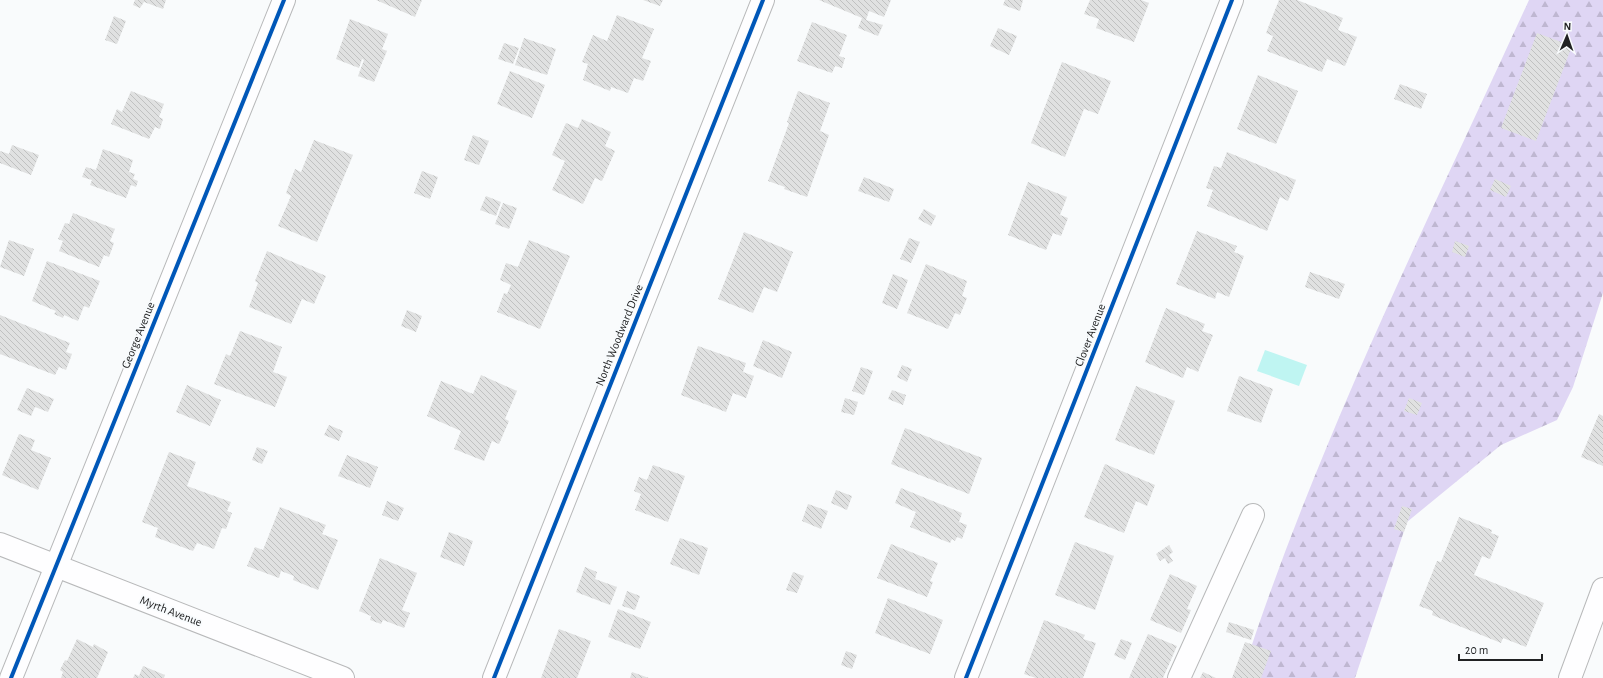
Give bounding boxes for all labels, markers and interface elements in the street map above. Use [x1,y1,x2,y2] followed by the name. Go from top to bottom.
[1547,16,1587,56] north arrow
[1563,21,1571,32] text: N
[593,283,645,387] street label: North Woodward Drive
[119,300,157,370] street label: George Avenue
[1073,302,1107,368] street label: Clover Avenue
[138,594,204,629] street label: Myrth Avenue
[1459,636,1542,662] scale bar
[1465,644,1488,656] text: 20 m

